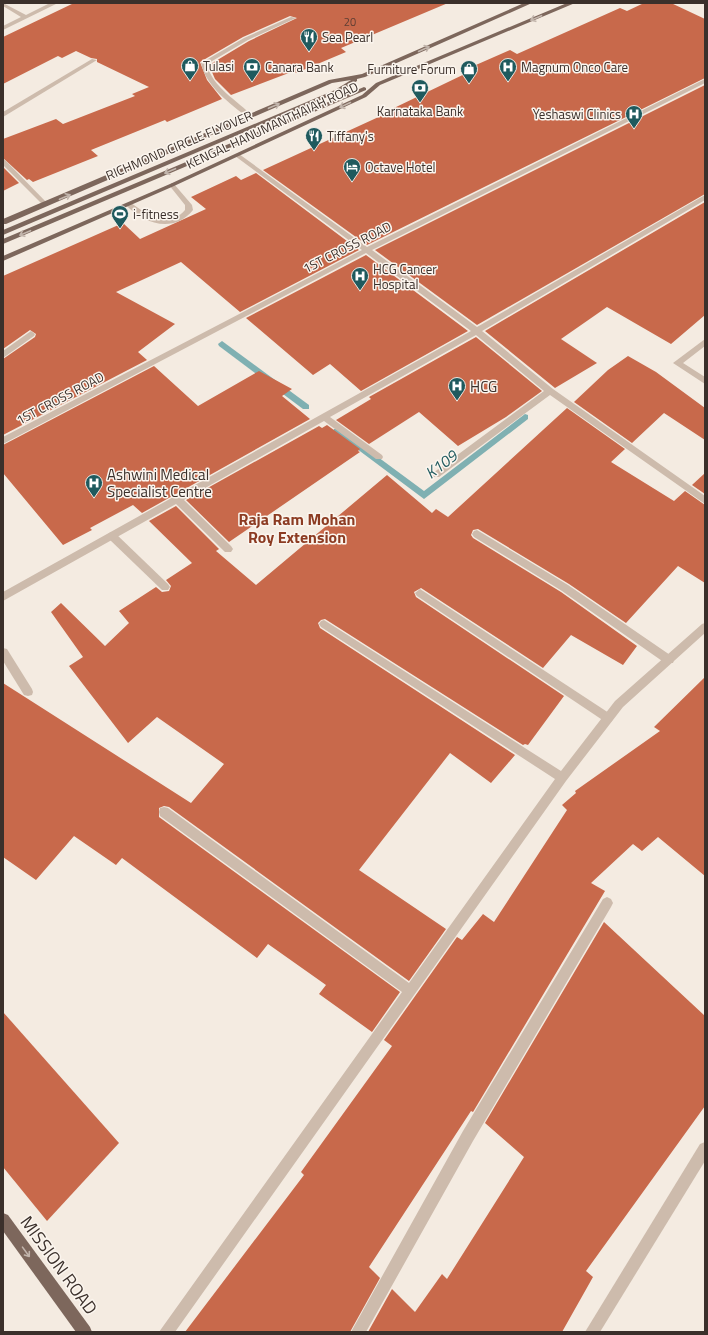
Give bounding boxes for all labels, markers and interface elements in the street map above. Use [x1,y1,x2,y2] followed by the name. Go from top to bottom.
[344,14,356,30] house number: 20
[530,15,542,22] one-way arrow
[299,27,319,52] restaurant icon: Sea Pearl
[322,27,373,47] place label: Sea Pearl
[418,45,430,52] one-way arrow
[180,56,200,81] shop icon: Tulasi
[203,56,234,76] place label: Tulasi
[242,57,262,82] bank icon: Canara Bank
[265,57,334,77] place label: Canara Bank
[498,57,518,82] hospital icon: Magnum Onco Care
[521,57,628,77] place label: Magnum Onco Care
[367,59,456,79] place label: Furniture Forum
[459,59,479,84] shop icon: Furniture Forum
[183,76,361,174] street label: KENGAL HANUMANTHAIAH ROAD
[410,78,430,103] bank icon: Karnataka Bank
[377,101,463,121] place label: Karnataka Bank
[268,102,280,109] one-way arrow
[339,102,351,109] one-way arrow
[533,104,621,124] place label: Yeshaswi Clinics
[624,104,644,129] hospital icon: Yeshaswi Clinics
[102,105,256,185] street label: RICHMOND CIRCLE FLYOVER
[304,126,324,151] restaurant icon: Tiffany's
[327,126,374,146] place label: Tiffany's
[342,157,362,182] hotel icon: Octave Hotel
[365,157,435,177] place label: Octave Hotel
[165,168,177,175] one-way arrow
[59,193,71,200] one-way arrow
[110,204,130,229] sports icon: i-fitness
[133,204,179,224] place label: i-fitness
[299,216,395,278] street label: 1ST CROSS ROAD
[20,230,32,237] one-way arrow
[373,259,437,294] place label: HCG Cancer Hospital
[350,266,370,291] hospital icon: HCG Cancer Hospital
[12,366,108,430] street label: 1ST CROSS ROAD
[470,375,497,398] place label: HCG
[447,376,467,401] hospital icon: HCG
[420,443,463,484] water label: K109
[107,463,212,503] place label: Ashwini Medical Specialist Centre
[84,473,104,498] hospital icon: Ashwini Medical Specialist Centre
[239,507,355,549] district label: Raja Ram Mohan Roy Extension
[14,1210,104,1320] street label: MISSION ROAD
[22,1246,30,1257] one-way arrow

